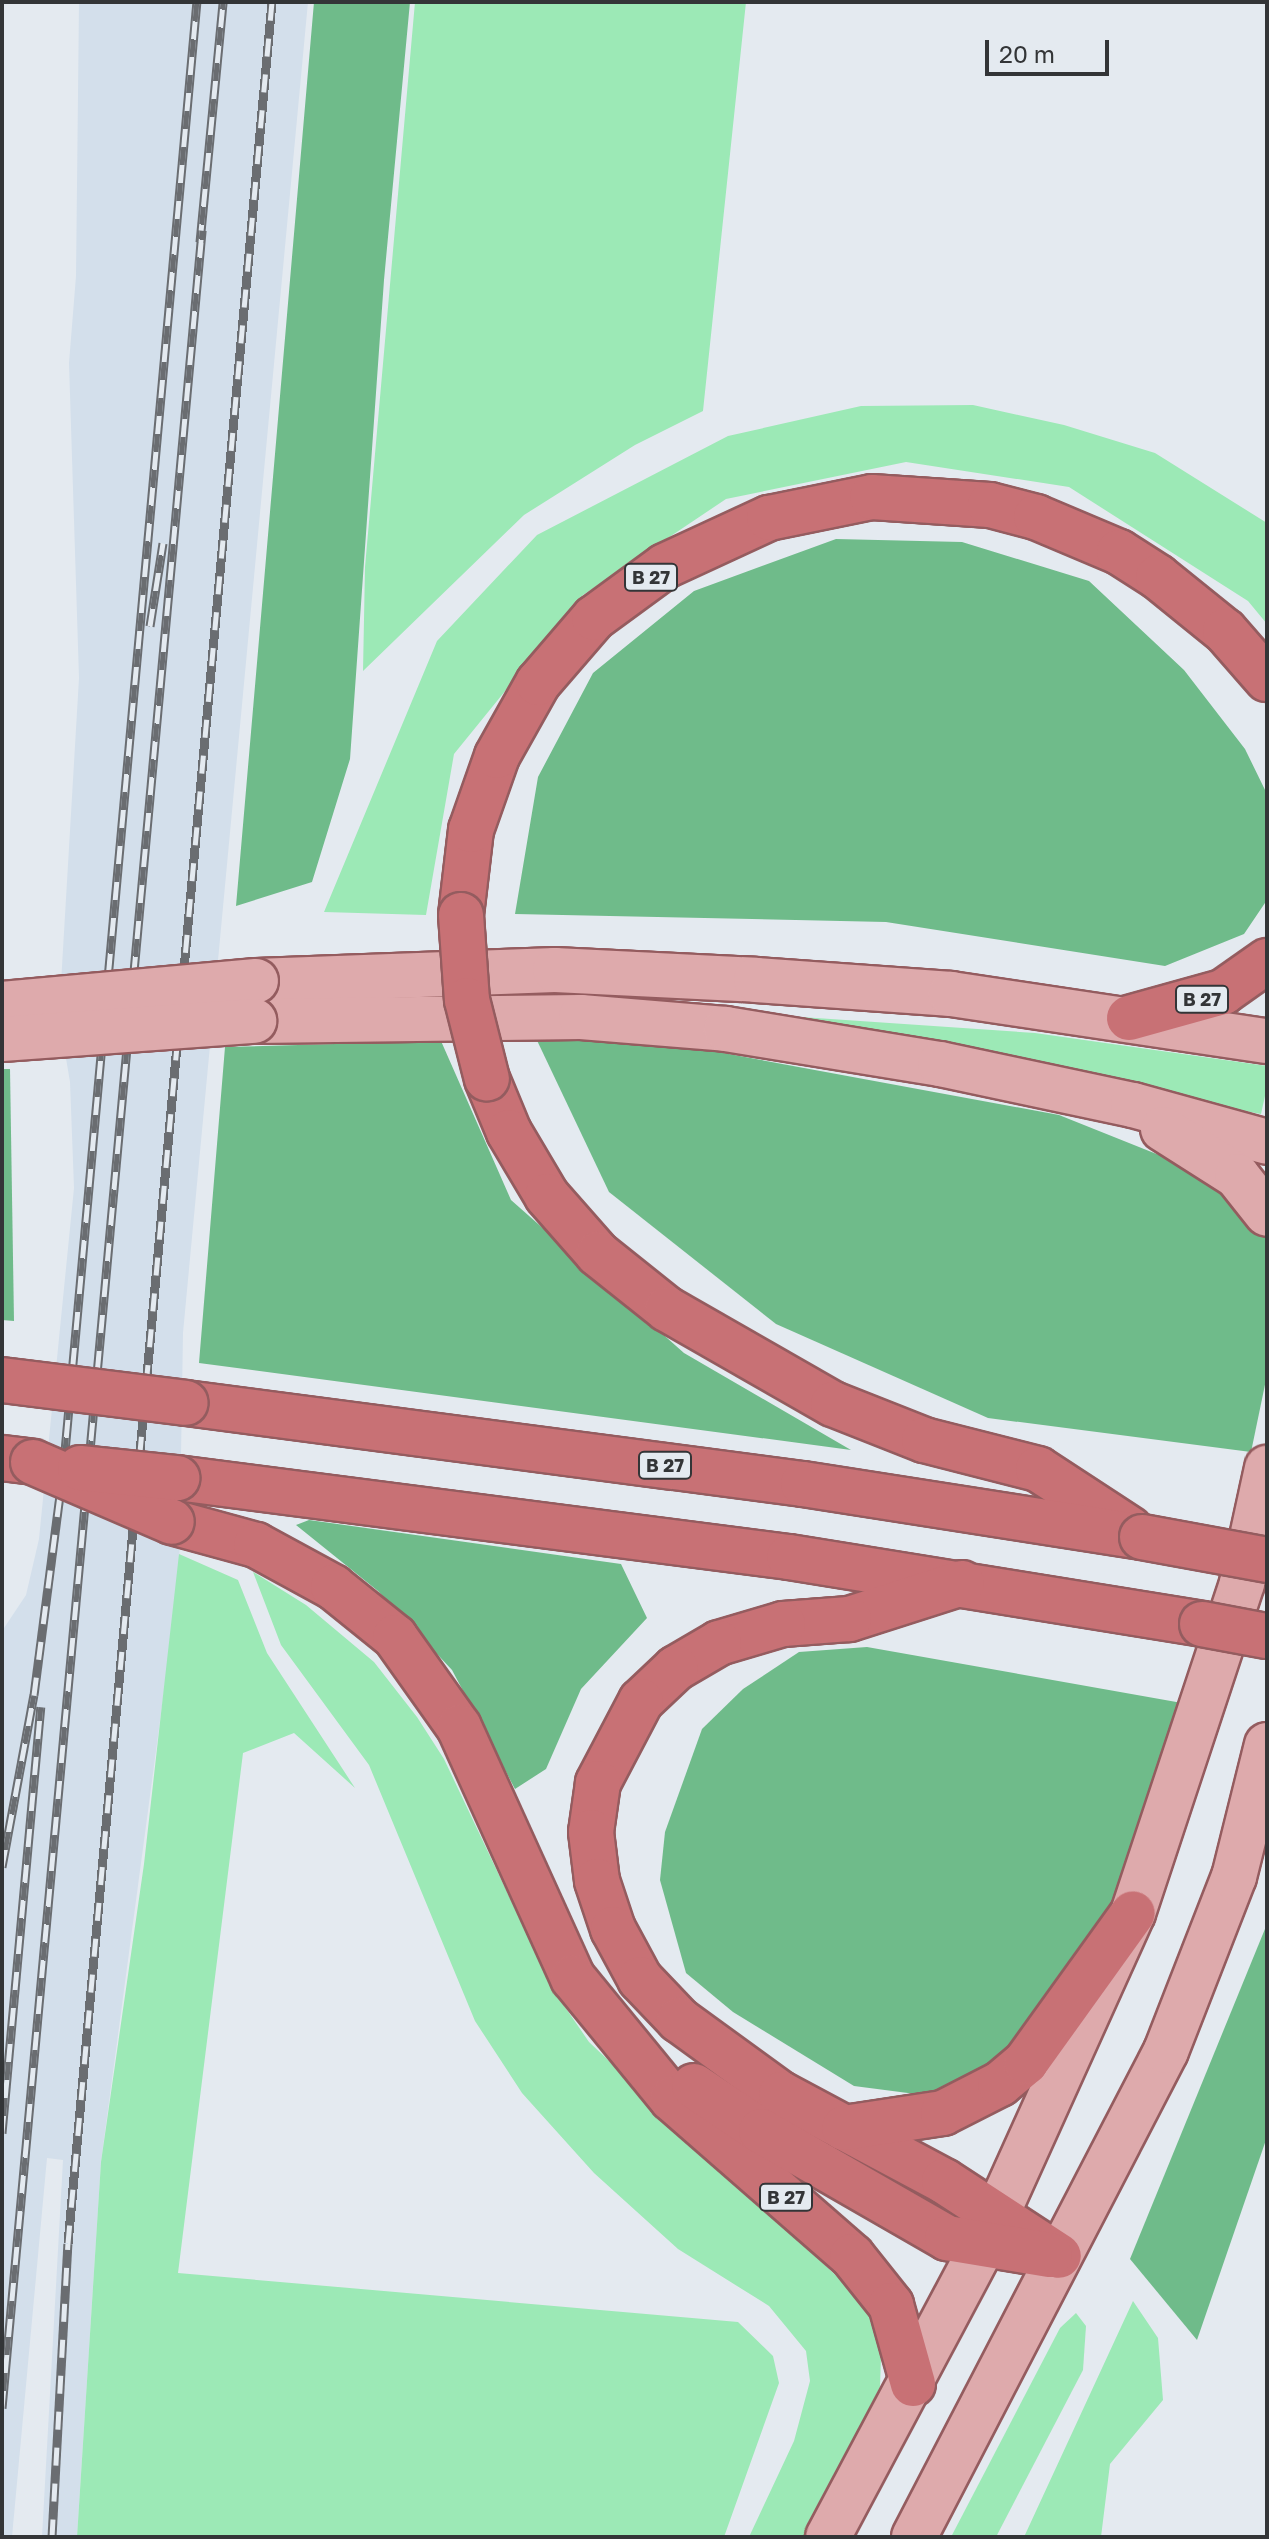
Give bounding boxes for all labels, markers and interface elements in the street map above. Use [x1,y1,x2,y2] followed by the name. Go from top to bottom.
[989,24,1113,74] scale bar
[999,39,1055,68] text: 20 m
[623,563,679,591] road number: B 27
[1174,985,1230,1013] road number: B 27
[637,1451,693,1479] road number: B 27
[758,2183,814,2211] road number: B 27

